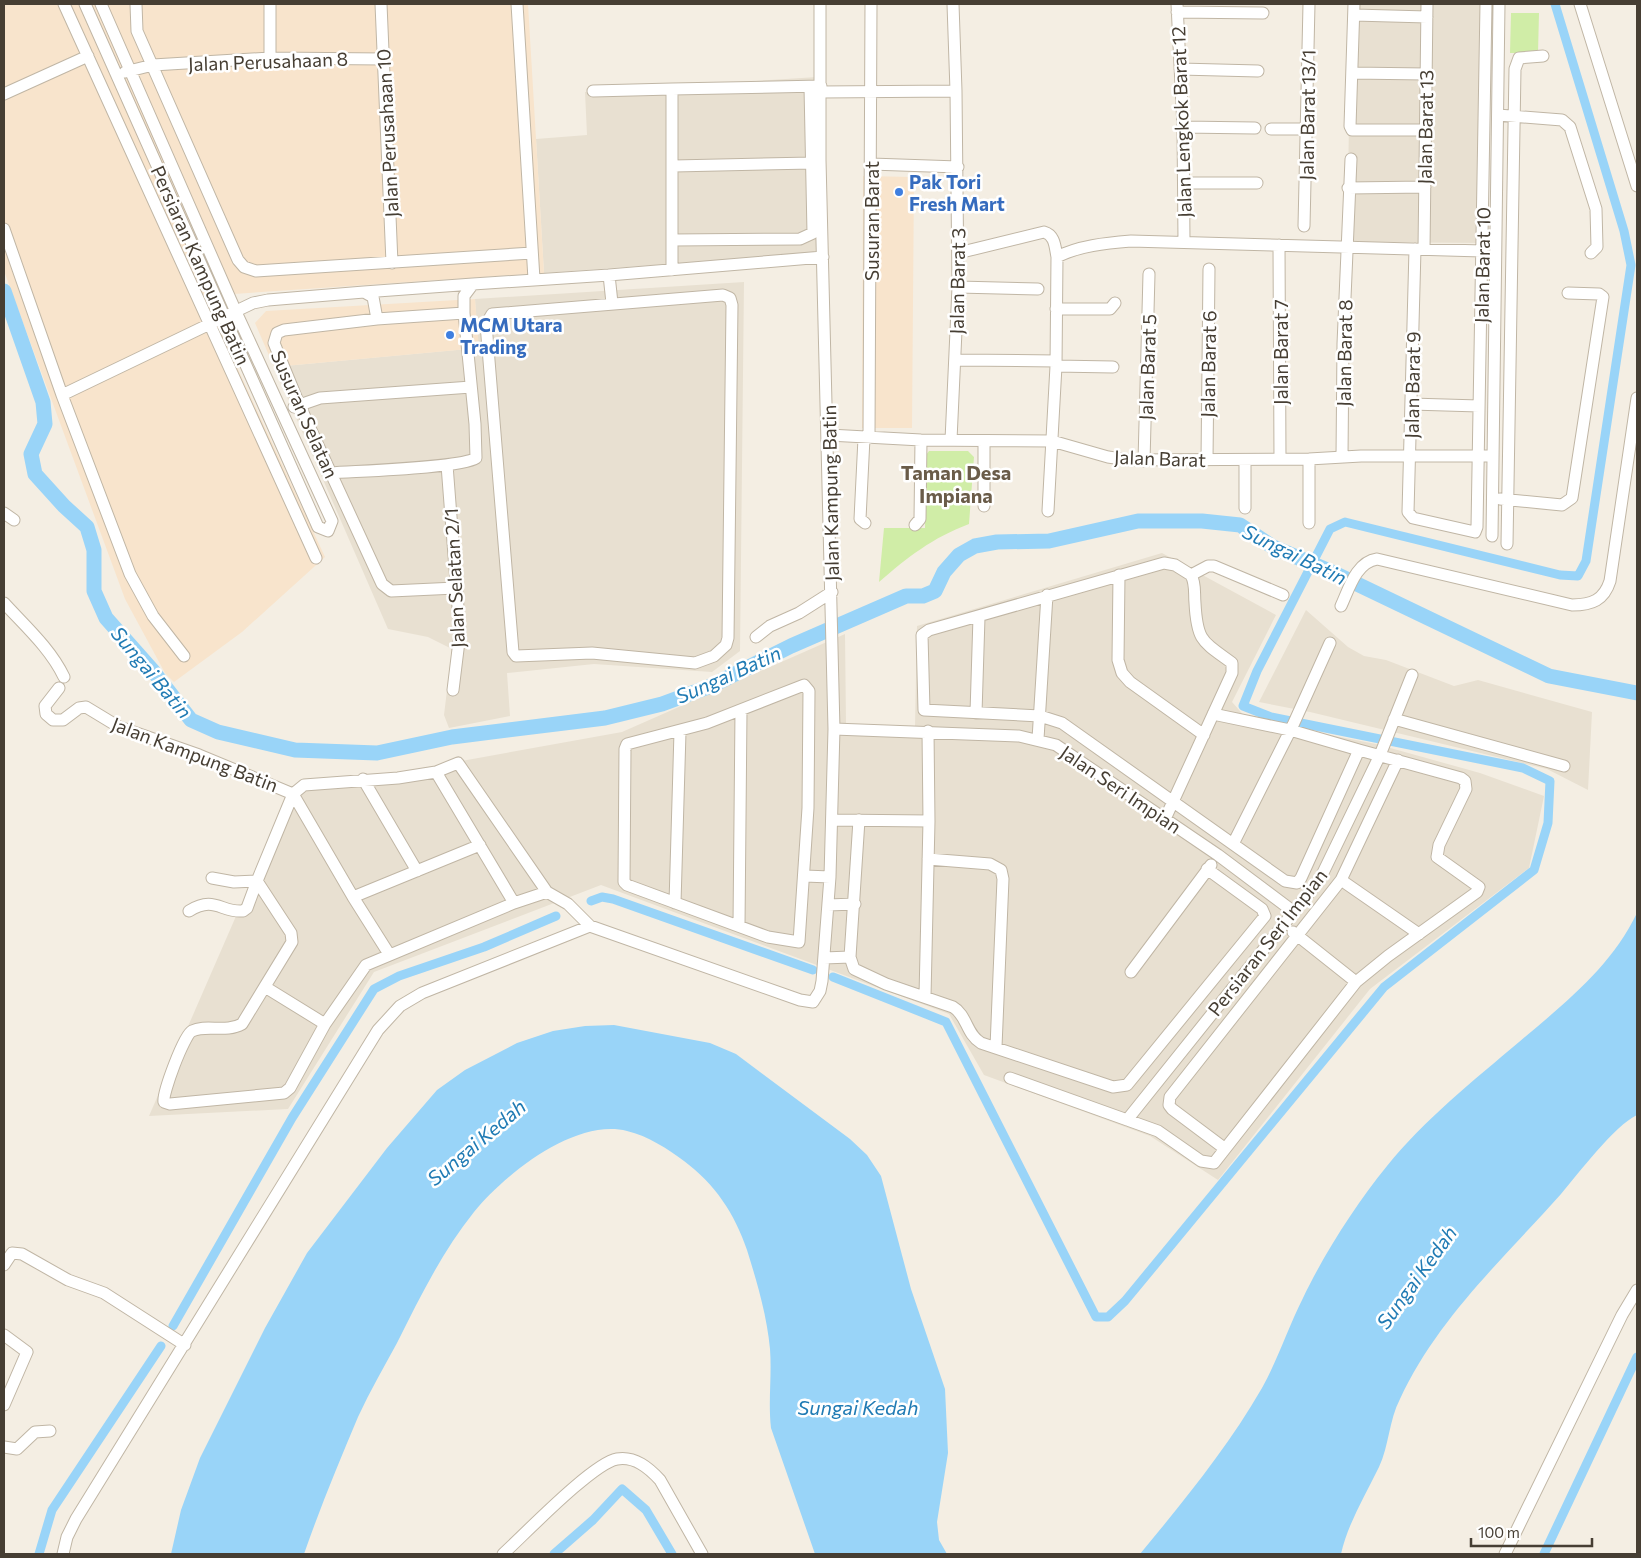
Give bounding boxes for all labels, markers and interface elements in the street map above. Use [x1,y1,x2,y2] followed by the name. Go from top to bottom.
[1166,26,1196,218] street label: Jalan Lengkok Barat 12
[188,47,348,75] street label: Jalan Perusahaan 8
[371,48,403,218] street label: Jalan Perusahaan 10
[1294,49,1320,181] street label: Jalan Barat 13/1
[1413,69,1437,185] street label: Jalan Barat 13
[860,161,883,281] street label: Susuran Barat
[147,162,255,368] street label: Persiaran Kampung Batin
[909,170,1005,215] place label: Pak Tori Fresh Mart
[893,186,905,198] marker: Pak Tori Fresh Mart
[1469,207,1495,323] street label: Jalan Barat 10
[945,228,969,334] street label: Jalan Barat 3
[1269,299,1292,405] street label: Jalan Barat 7
[1332,299,1356,407] street label: Jalan Barat 8
[1196,310,1220,418] street label: Jalan Barat 6
[460,313,562,358] place label: MCM Utara Trading
[1134,313,1160,421] street label: Jalan Barat 5
[444,329,456,341] marker: MCM Utara Trading
[1400,331,1424,439] street label: Jalan Barat 9
[267,347,343,481] street label: Susuran Selatan
[817,405,843,581] street label: Jalan Kampung Batin
[1114,445,1207,471] street label: Jalan Barat
[901,460,1011,507] district label: Taman Desa Impiana
[439,507,469,649] street label: Jalan Selatan 2/1
[1239,519,1351,589] water label: Sungai Batin
[107,621,197,723] water label: Sungai Batin
[672,640,784,708] water label: Sungai Batin
[109,712,281,796] street label: Jalan Kampung Batin
[1056,740,1186,838] street label: Jalan Seri Impian
[1202,864,1332,1020] street label: Persiaran Seri Impian
[422,1094,530,1190] water label: Sungai Kedah
[1371,1221,1461,1333] water label: Sungai Kedah
[798,1395,918,1419] water label: Sungai Kedah
[1471,1516,1592,1548] scale bar
[1478,1523,1520,1541] text: 100 m

